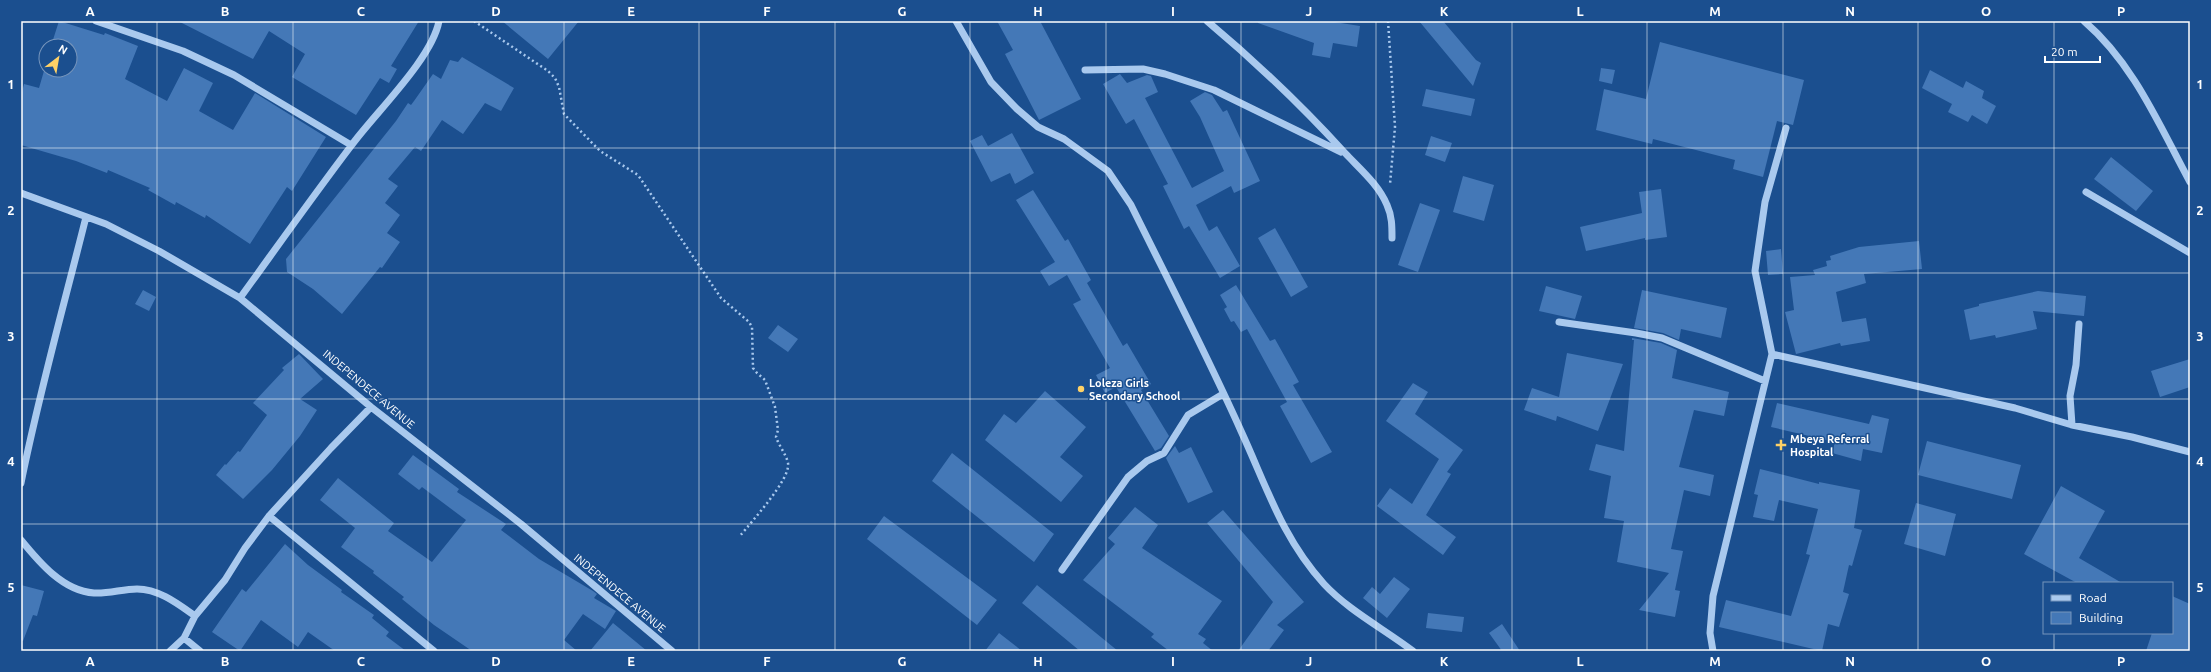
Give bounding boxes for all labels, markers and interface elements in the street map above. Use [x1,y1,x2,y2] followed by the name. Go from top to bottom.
[85,4,95,18] text: A
[221,4,230,18] text: B
[357,4,366,18] text: C
[491,4,501,18] text: D
[627,4,635,18] text: E
[763,4,771,18] text: F
[898,4,907,18] text: G
[1033,4,1043,18] text: H
[1171,4,1175,18] text: I
[1306,4,1312,18] text: J
[1440,4,1449,18] text: K
[1576,4,1584,18] text: L
[1709,4,1721,18] text: M
[1845,4,1855,18] text: N
[1981,4,1991,18] text: O
[2117,4,2125,18] text: P
[38,38,78,78] north arrow
[2045,38,2100,64] scale bar
[57,42,70,57] text: N
[2051,45,2078,58] text: 20 m
[7,77,15,91] text: 1
[2196,77,2204,91] text: 1
[7,203,15,217] text: 2
[2196,203,2204,217] text: 2
[7,329,15,343] text: 3
[2196,329,2204,343] text: 3
[321,347,417,431] street label: INDEPENDECE AVENUE
[1089,377,1181,402] place label: Loleza Girls Secondary School
[1076,384,1086,394] marker: Loleza Girls Secondary School
[1790,433,1870,458] place label: Mbeya Referral Hospital
[1775,439,1787,451] marker: Mbeya Referral Hospital
[7,454,15,468] text: 4
[2196,454,2204,468] text: 4
[572,551,668,635] street label: INDEPENDECE AVENUE
[7,580,15,594] text: 5
[2196,580,2204,594] text: 5
[2043,582,2173,634] legend
[2079,591,2107,604] text: Road
[2079,611,2123,624] text: Building
[85,654,95,668] text: A
[221,654,230,668] text: B
[357,654,366,668] text: C
[491,654,501,668] text: D
[627,654,635,668] text: E
[763,654,771,668] text: F
[898,654,907,668] text: G
[1033,654,1043,668] text: H
[1171,654,1175,668] text: I
[1306,654,1312,668] text: J
[1440,654,1449,668] text: K
[1576,654,1584,668] text: L
[1709,654,1721,668] text: M
[1845,654,1855,668] text: N
[1981,654,1991,668] text: O
[2117,654,2125,668] text: P

